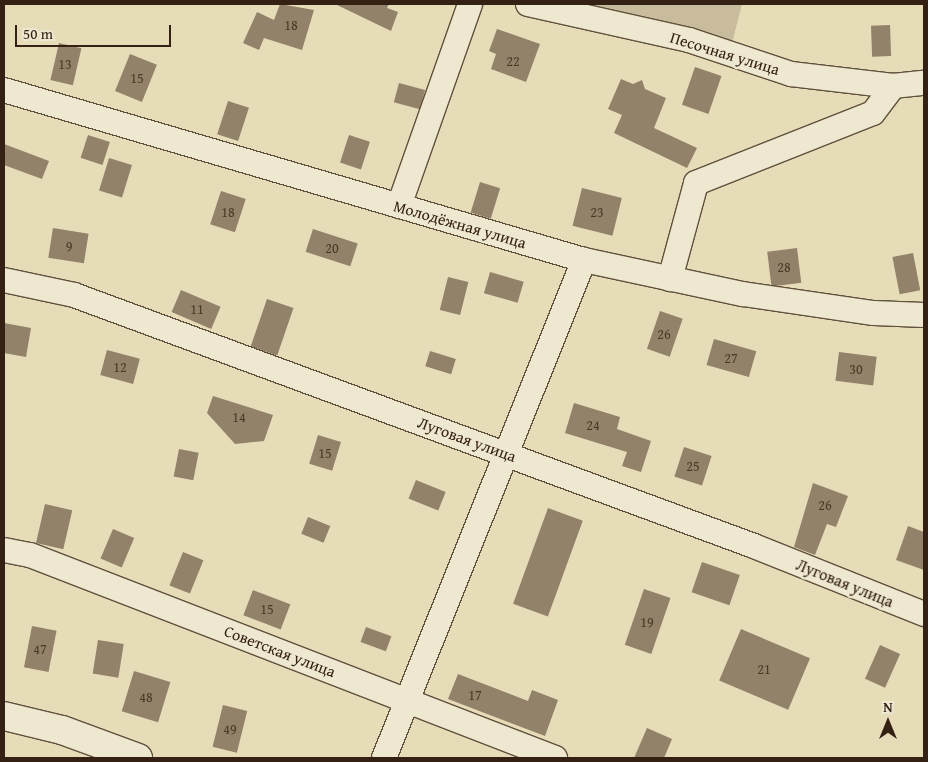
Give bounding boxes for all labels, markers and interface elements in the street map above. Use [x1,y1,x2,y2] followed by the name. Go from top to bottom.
[18,15,174,47] scale bar
[284,17,298,33] house number: 18
[23,23,53,44] text: 50 m
[668,27,782,79] street label: Песочная улица
[506,53,520,69] house number: 22
[58,56,72,72] house number: 13
[130,70,144,86] house number: 15
[391,196,529,252] street label: Молодёжная улица
[221,204,235,220] house number: 18
[590,204,604,220] house number: 23
[66,238,72,254] house number: 9
[325,240,339,256] house number: 20
[777,259,791,275] house number: 28
[190,301,204,317] house number: 11
[657,326,671,342] house number: 26
[724,350,738,366] house number: 27
[113,359,127,375] house number: 12
[849,361,863,377] house number: 30
[232,409,246,425] house number: 14
[415,412,519,466] street label: Луговая улица
[586,417,600,433] house number: 24
[318,445,332,461] house number: 15
[686,458,700,474] house number: 25
[818,497,832,513] house number: 26
[793,555,897,611] street label: Луговая улица
[260,601,274,617] house number: 15
[640,614,654,630] house number: 19
[222,621,338,681] street label: Советская улица
[33,641,47,657] house number: 47
[757,661,771,677] house number: 21
[468,687,482,703] house number: 17
[139,689,153,705] house number: 48
[863,697,913,747] north arrow
[883,697,893,717] text: N
[223,721,237,737] house number: 49

